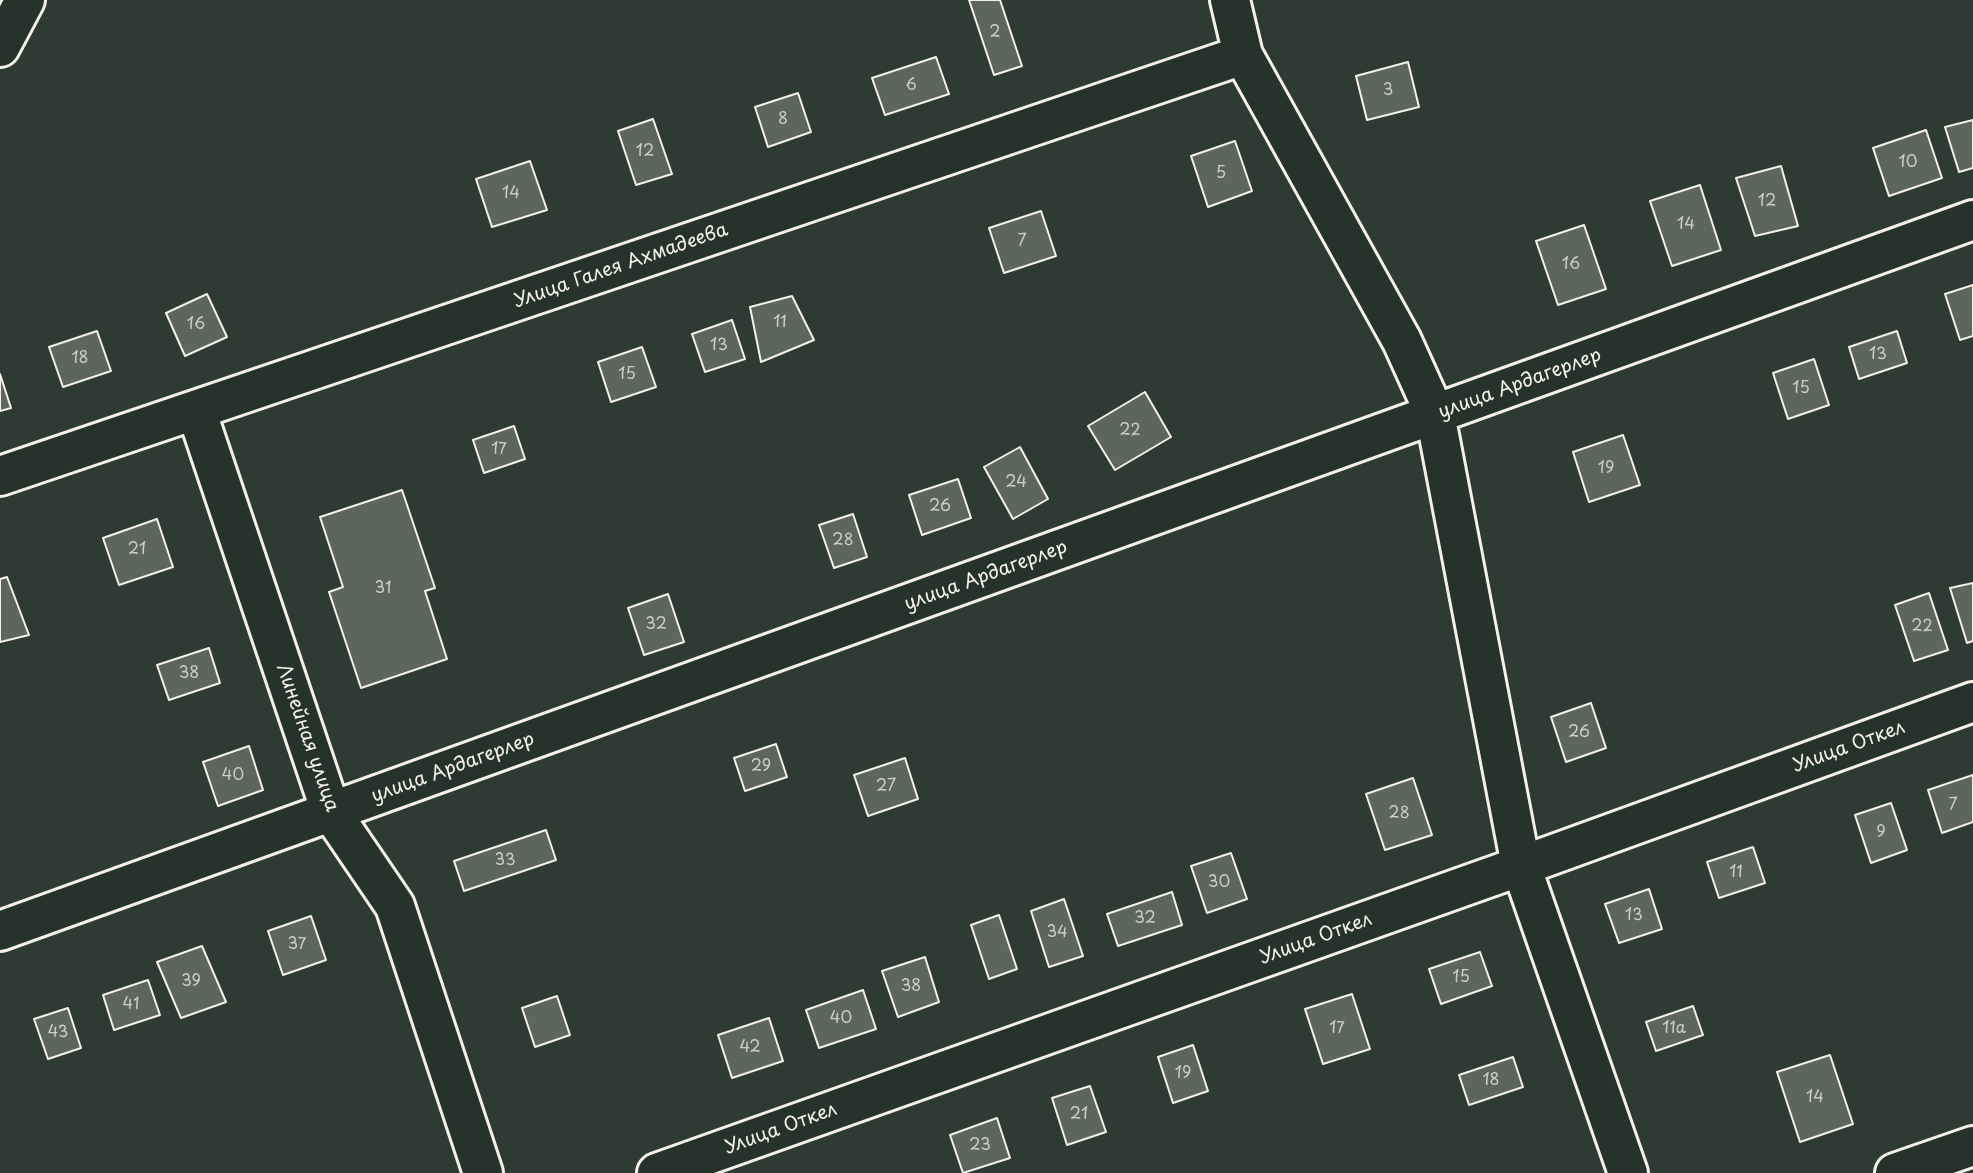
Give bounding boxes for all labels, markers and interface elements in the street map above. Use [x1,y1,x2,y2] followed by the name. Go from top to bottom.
[989,23,1001,43] house number: 2
[905,76,917,96] house number: 6
[1383,81,1393,101] house number: 3
[778,110,788,130] house number: 8
[636,142,654,162] house number: 12
[1899,153,1917,173] house number: 10
[1216,164,1226,184] house number: 5
[502,184,520,204] house number: 14
[1758,192,1776,212] house number: 12
[1677,215,1695,235] house number: 14
[511,219,731,313] street label: Улица Галея Ахмадеева
[1017,232,1027,252] house number: 7
[1562,255,1580,275] house number: 16
[773,313,787,333] house number: 11
[187,315,205,335] house number: 16
[710,336,728,356] house number: 13
[1435,344,1605,424] street label: улица Ардагерлер
[1869,345,1887,365] house number: 13
[71,349,89,369] house number: 18
[618,365,636,385] house number: 15
[1792,379,1810,399] house number: 15
[1119,421,1141,441] house number: 22
[491,440,507,460] house number: 17
[1598,459,1614,479] house number: 19
[1005,473,1027,493] house number: 24
[929,497,951,517] house number: 26
[832,531,854,551] house number: 28
[901,536,1071,616] street label: улица Ардагерлер
[128,540,146,560] house number: 21
[375,579,391,599] house number: 31
[645,615,667,635] house number: 32
[1911,617,1933,637] house number: 22
[271,661,343,815] street label: Линейная улица
[179,664,199,684] house number: 38
[1790,716,1908,778] street label: Улица Откел
[1568,723,1590,743] house number: 26
[368,728,538,808] street label: улица Ардагерлер
[751,757,771,777] house number: 29
[222,766,244,786] house number: 40
[876,777,896,797] house number: 27
[1948,796,1958,816] house number: 7
[1388,804,1410,824] house number: 28
[1876,823,1886,843] house number: 9
[494,851,516,871] house number: 33
[1729,863,1743,883] house number: 11
[1208,873,1230,893] house number: 30
[1625,906,1643,926] house number: 13
[1257,908,1375,970] street label: Улица Откел
[1134,909,1156,929] house number: 32
[1046,923,1068,943] house number: 34
[288,935,306,955] house number: 37
[1452,968,1470,988] house number: 15
[181,972,201,992] house number: 39
[901,977,921,997] house number: 38
[123,995,139,1015] house number: 41
[830,1009,852,1029] house number: 40
[1329,1019,1345,1039] house number: 17
[1662,1019,1686,1039] house number: 11а
[48,1023,68,1043] house number: 43
[739,1038,761,1058] house number: 42
[1175,1064,1191,1084] house number: 19
[1482,1071,1500,1091] house number: 18
[1806,1088,1824,1108] house number: 14
[722,1098,840,1160] street label: Улица Откел
[1070,1105,1088,1125] house number: 21
[969,1136,991,1156] house number: 23

